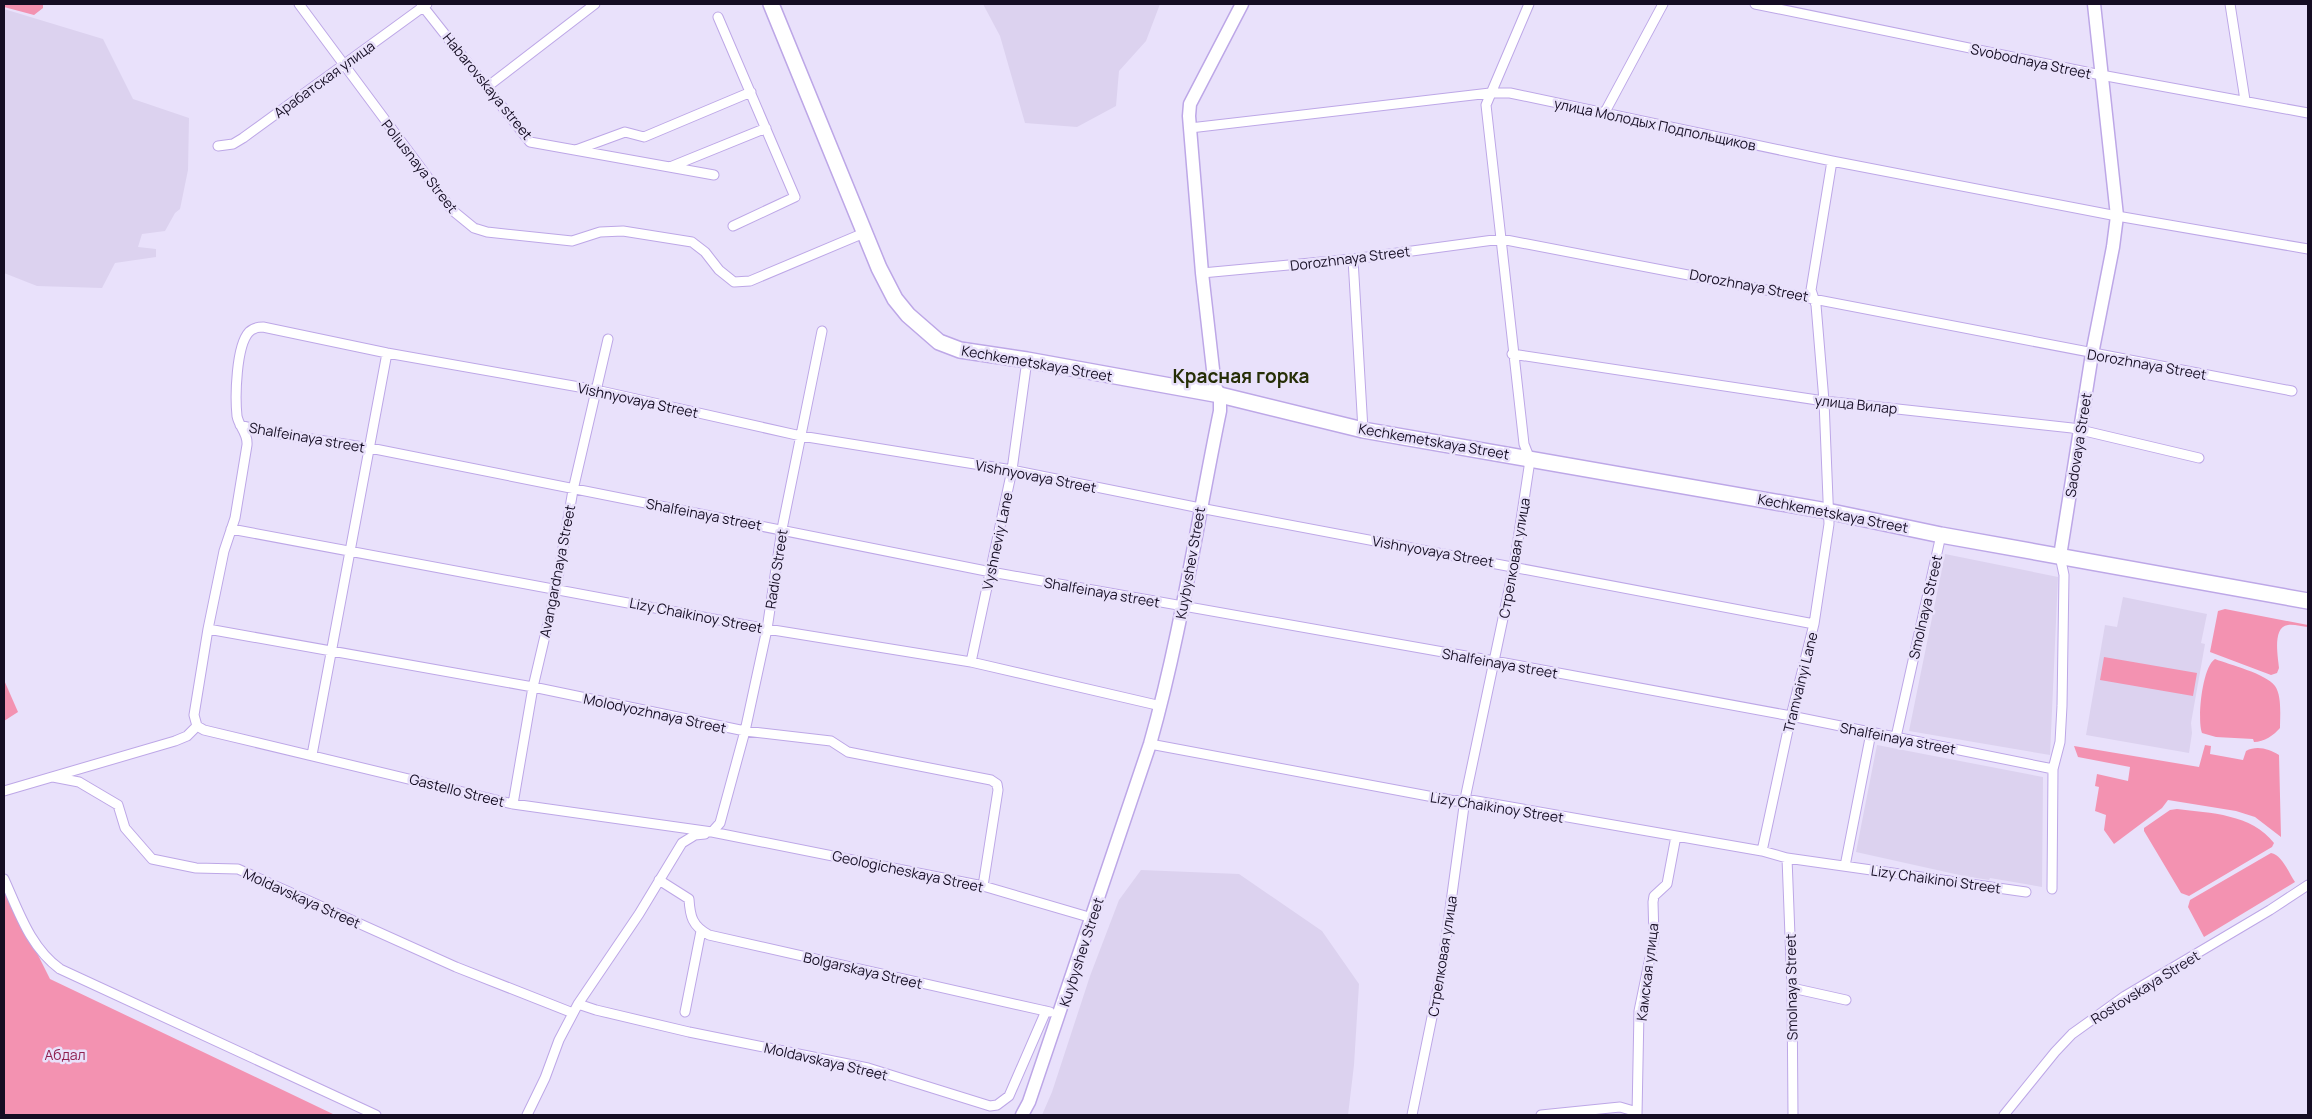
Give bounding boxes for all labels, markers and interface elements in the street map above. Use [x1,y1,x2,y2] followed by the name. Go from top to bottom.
[439,29,537,144] street label: Habarovskaya street
[270,36,378,122] street label: Арабатская улица
[1969,39,2094,83] street label: Svobodnaya Street
[1552,93,1758,155] street label: улица Молодых Подпольщиков
[378,115,463,217] street label: Poliusnaya Street
[1289,241,1411,275] street label: Dorozhnaya Street
[1688,264,1810,306] street label: Dorozhnaya Street
[960,340,1114,386] street label: Kechkemetskaya Street
[2086,344,2209,384] street label: Dorozhnaya Street
[1172,363,1310,389] district label: Красная горка
[576,378,701,422] street label: Vishnyovaya Street
[1814,390,1898,418] street label: улица Вилар
[2060,391,2096,499] street label: Sadovaya Street
[248,417,367,457] street label: Shalfeinaya street
[1357,418,1511,464] street label: Kechkemetskaya Street
[974,455,1099,497] street label: Vishnyovaya Street
[1756,489,1910,537] street label: Kechkemetskaya Street
[977,490,1017,592] street label: Vyshneviy Lane
[645,493,764,535] street label: Shalfeinaya street
[1494,496,1534,620] street label: Стрелковая улица
[535,503,579,639] street label: Avangardnaya Street
[1171,505,1209,620] street label: Kuybyshev Street
[760,527,792,610] street label: Radio Street
[1371,531,1496,571] street label: Vishnyovaya Street
[1904,553,1946,661] street label: Smolnaya Street
[1043,572,1162,612] street label: Shalfeinaya street
[628,593,764,637] street label: Lizy Chaikinoy Street
[1778,630,1822,734] street label: Tramvainyi Lane
[1441,643,1560,683] street label: Shalfeinaya street
[582,689,728,737] street label: Molodyozhnaya Street
[1839,717,1958,759] street label: Shalfeinaya street
[408,769,507,811] street label: Gastello Street
[1429,787,1566,827] street label: Lizy Chaikinoy Street
[831,846,986,896] street label: Geologicheskaya Street
[1870,860,2003,898] street label: Lizy Chaikinoi Street
[240,864,364,933] street label: Moldavskaya Street
[1423,894,1461,1018] street label: Стрелковая улица
[1054,895,1108,1009] street label: Kuybyshev Street
[1632,922,1662,1022] street label: Камская улица
[1781,933,1801,1040] street label: Smolnaya Street
[2087,946,2203,1028] street label: Rostovskaya Street
[802,947,925,993] street label: Bolgarskaya Street
[762,1038,890,1085] street label: Moldavskaya Street
[44,1045,86,1064] park label: Абдал

